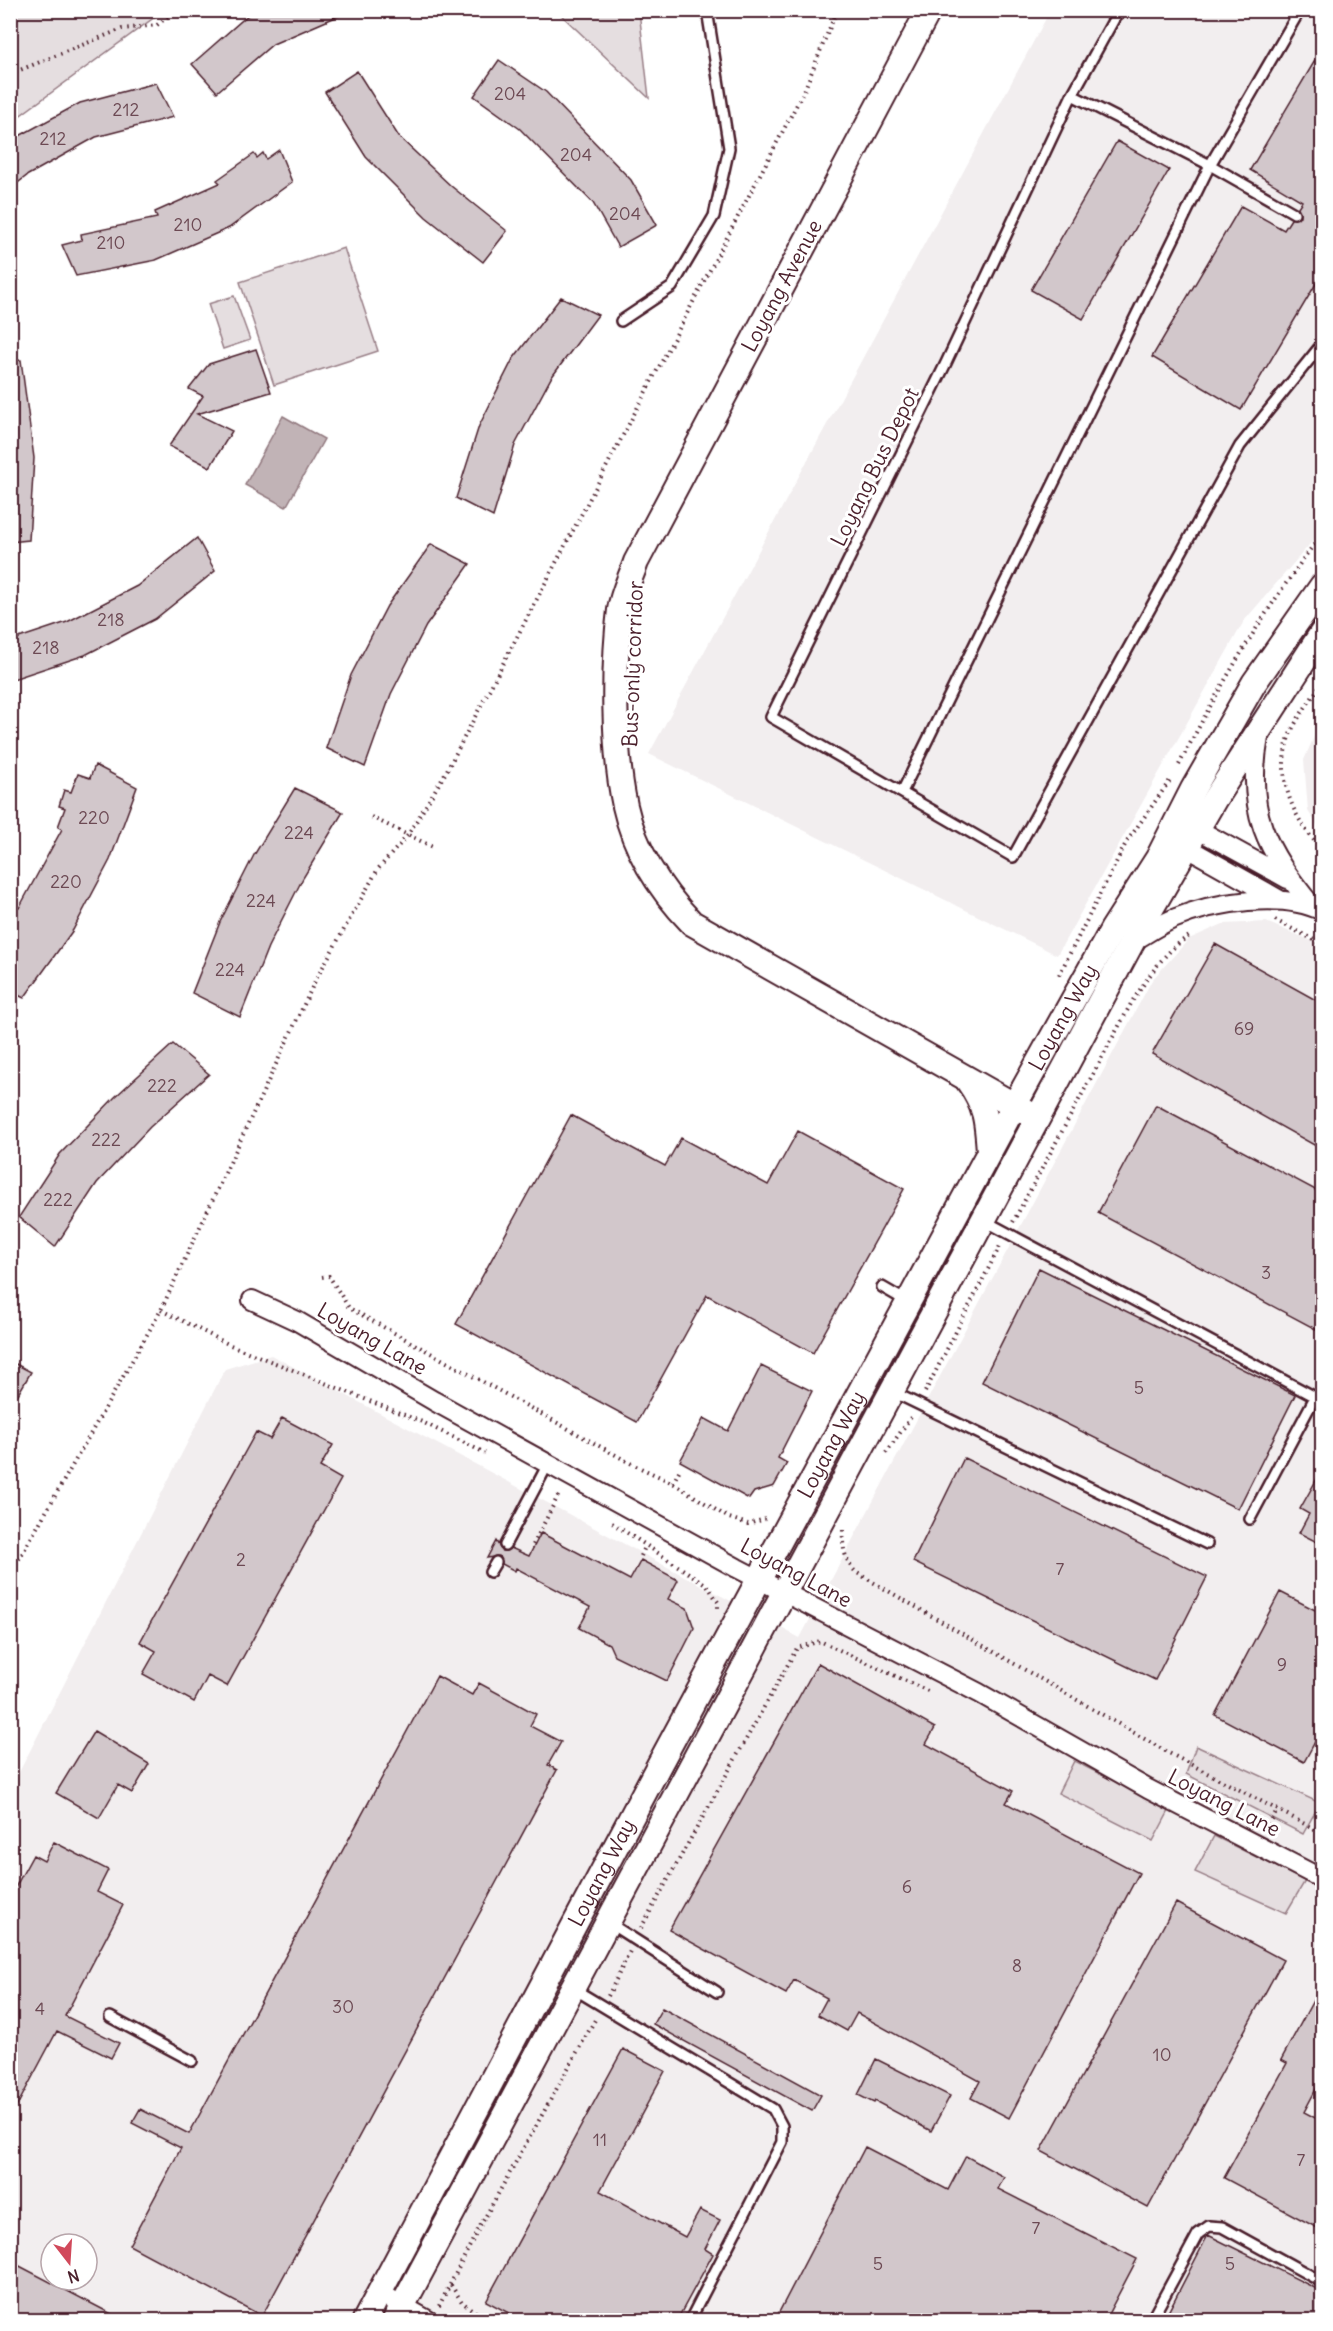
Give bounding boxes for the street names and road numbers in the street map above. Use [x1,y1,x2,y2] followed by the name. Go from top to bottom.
[735,215,828,357] street label: Loyang Avenue
[824,383,925,551] street label: Loyang Bus Depot
[616,580,649,748] street label: Bus-only corridor
[1022,959,1103,1075] street label: Loyang Way
[312,1296,432,1381] street label: Loyang Lane
[791,1386,871,1503] street label: Loyang Way
[736,1532,857,1613] street label: Loyang Lane
[1164,1763,1285,1842] street label: Loyang Lane
[562,1814,641,1931] street label: Loyang Way

